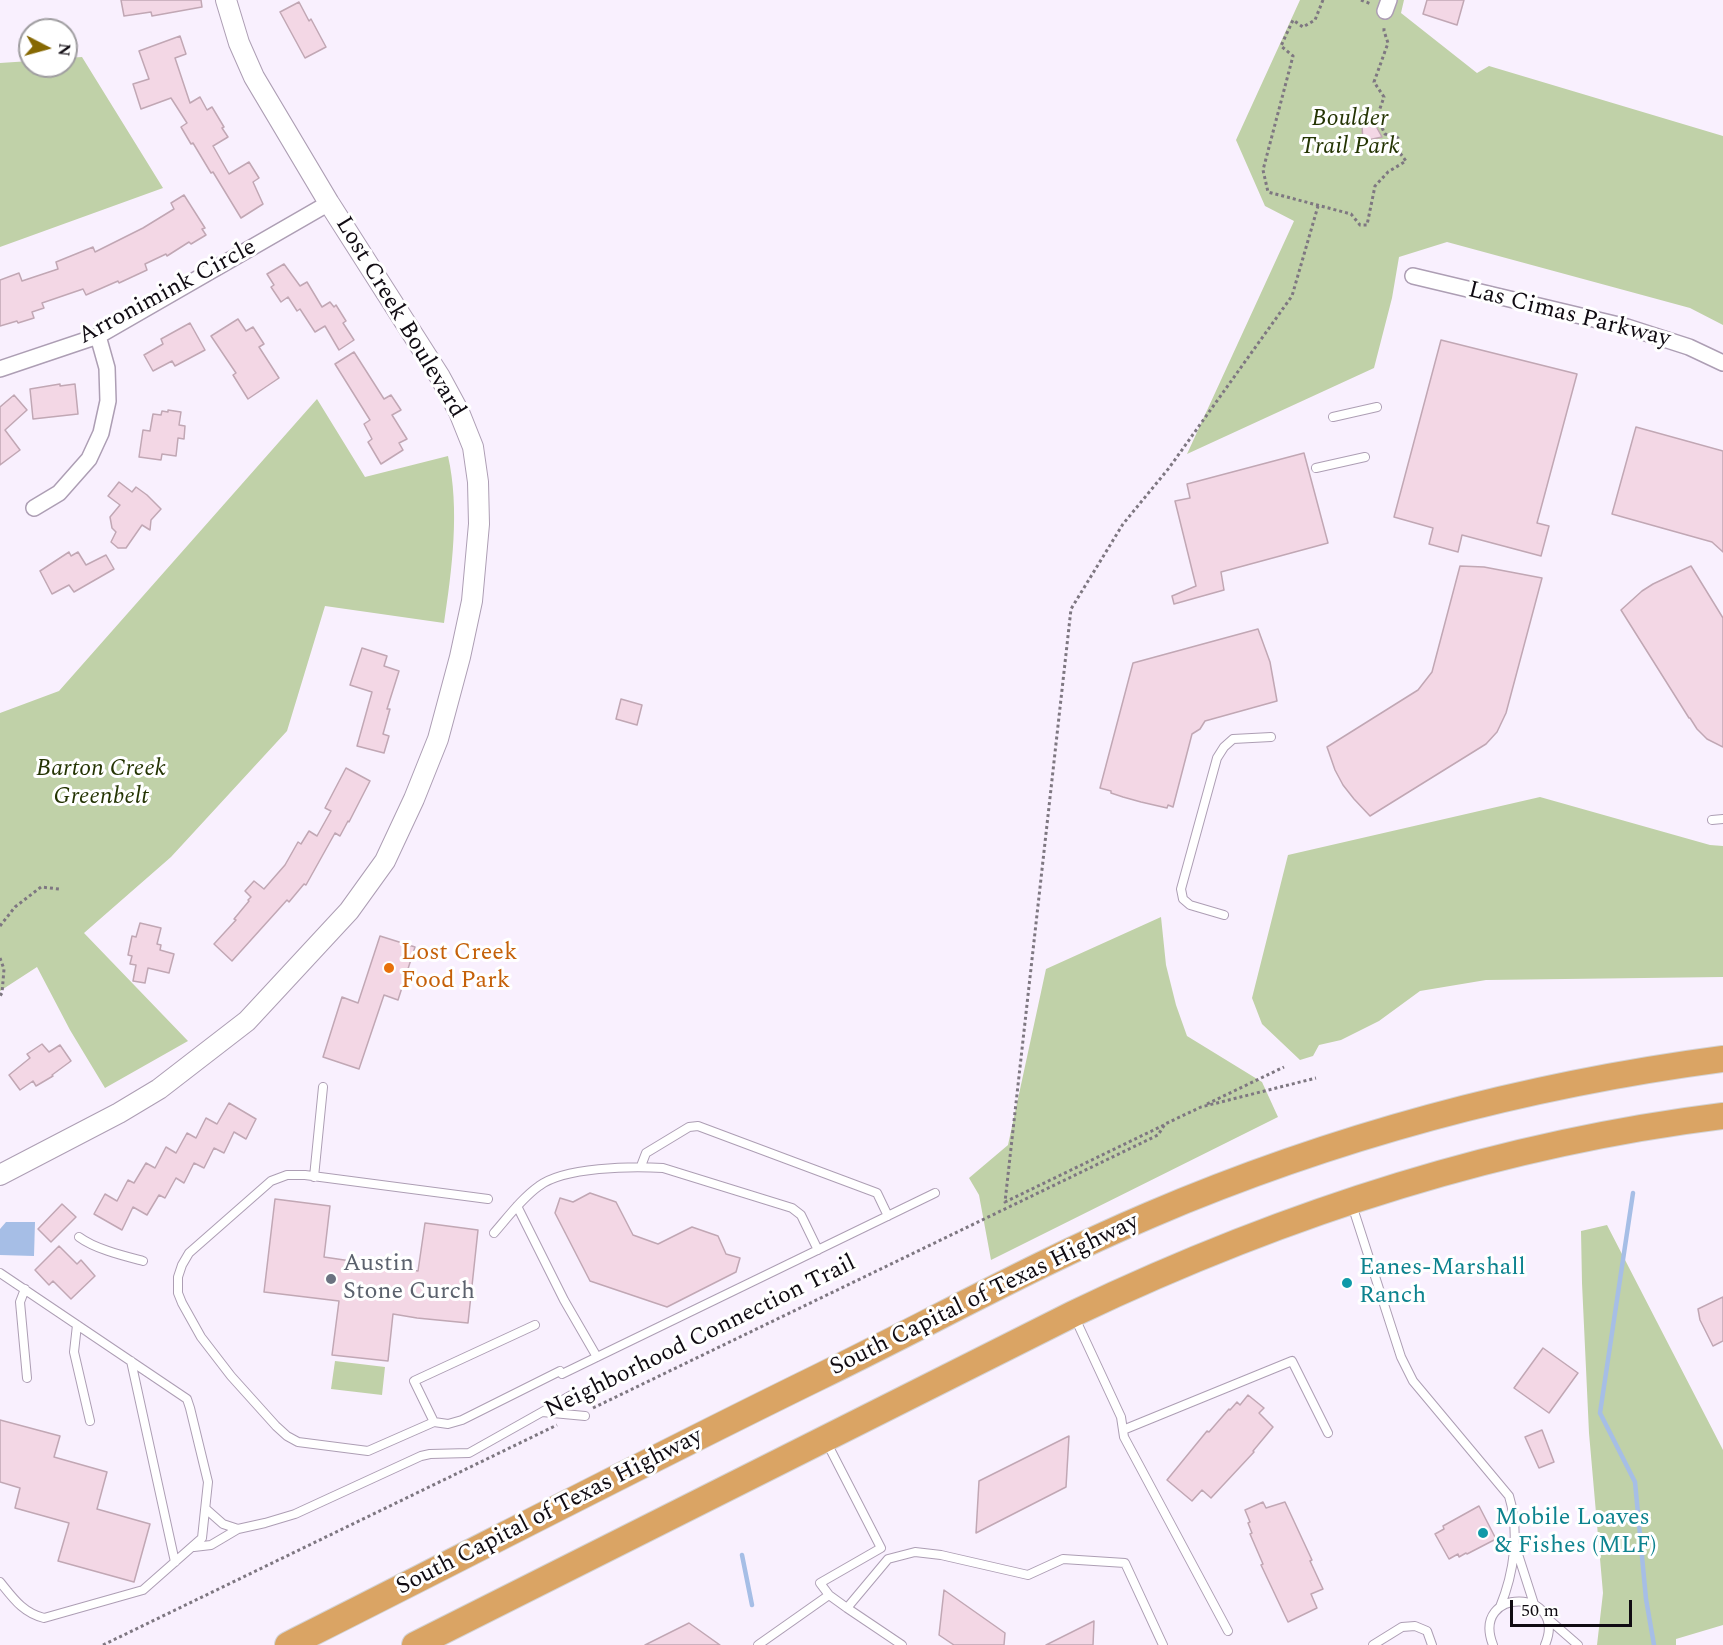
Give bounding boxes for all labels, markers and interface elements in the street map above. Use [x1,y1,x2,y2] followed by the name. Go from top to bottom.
[18,18,78,78] north arrow
[51,42,77,57] text: N
[1300,106,1400,162] park label: Boulder Trail Park
[328,212,470,424] street label: Lost Creek Boulevard
[74,234,262,352] street label: Arronimink Circle
[1465,277,1673,355] street label: Las Cimas Parkway
[36,756,166,812] park label: Barton Creek Greenbelt
[401,940,517,996] place label: Lost Creek Food Park
[382,961,396,975] marker: Lost Creek Food Park
[826,1209,1144,1383] street label: South Capital of Texas Highway
[541,1250,861,1426] street label: Neighborhood Connection Trail
[343,1251,475,1307] place label: Austin Stone Curch
[1359,1255,1526,1311] place label: Eanes-Marshall Ranch
[324,1272,338,1286] marker: Austin Stone Curch
[1340,1276,1354,1290] marker: Eanes-Marshall Ranch
[392,1423,708,1603] street label: South Capital of Texas Highway
[1495,1505,1656,1561] place label: Mobile Loaves & Fishes (MLF)
[1476,1526,1490,1540] marker: Mobile Loaves & Fishes (MLF)
[1513,1588,1634,1626] scale bar
[1521,1597,1559,1624] text: 50 m

